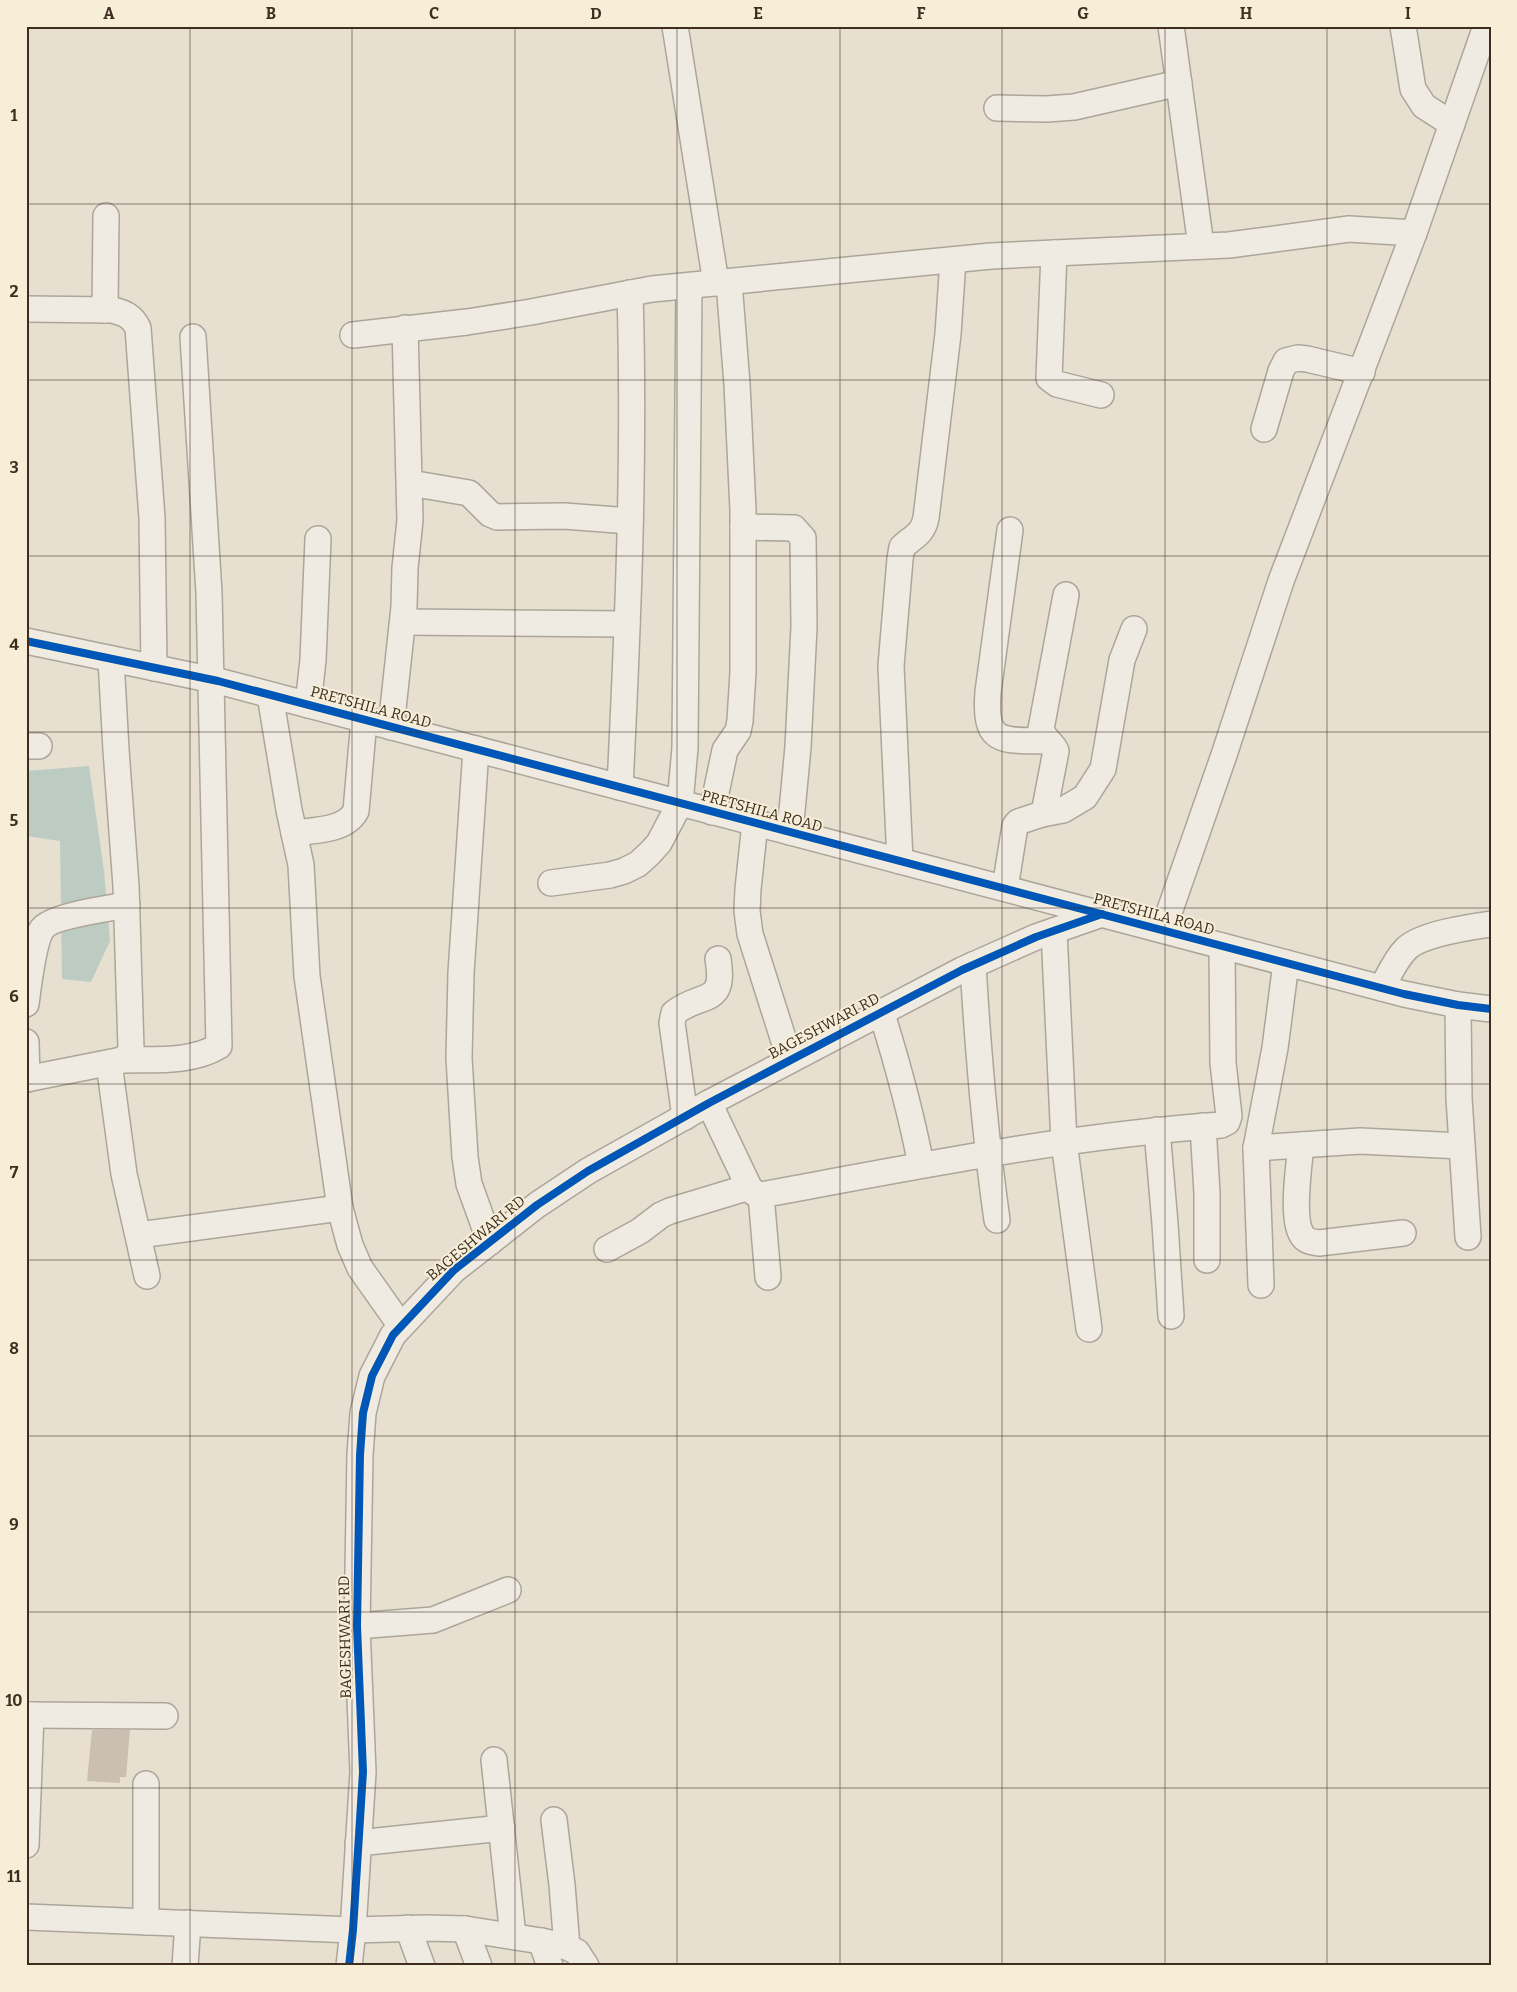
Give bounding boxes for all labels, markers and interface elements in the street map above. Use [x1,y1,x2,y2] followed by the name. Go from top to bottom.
[103,4,115,23] text: A
[266,4,276,23] text: B
[429,4,439,23] text: C
[590,4,602,23] text: D
[753,4,763,23] text: E
[917,4,926,23] text: F
[1077,4,1089,23] text: G
[1240,4,1253,23] text: H
[1405,4,1411,23] text: I
[11,106,18,125] text: 1
[9,282,19,301] text: 2
[9,458,19,477] text: 3
[9,635,19,654] text: 4
[309,682,433,732] street label: PRETSHILA ROAD
[700,786,824,836] street label: PRETSHILA ROAD
[10,811,19,830] text: 5
[1092,889,1216,939] street label: PRETSHILA ROAD
[9,987,19,1006] text: 6
[765,989,883,1063] street label: BAGESHWARI RD
[10,1163,19,1182] text: 7
[423,1192,529,1284] street label: BAGESHWARI RD
[9,1339,19,1358] text: 8
[9,1515,19,1534] text: 9
[335,1575,355,1699] street label: BAGESHWARI RD
[5,1691,23,1710] text: 10
[7,1867,21,1886] text: 11

